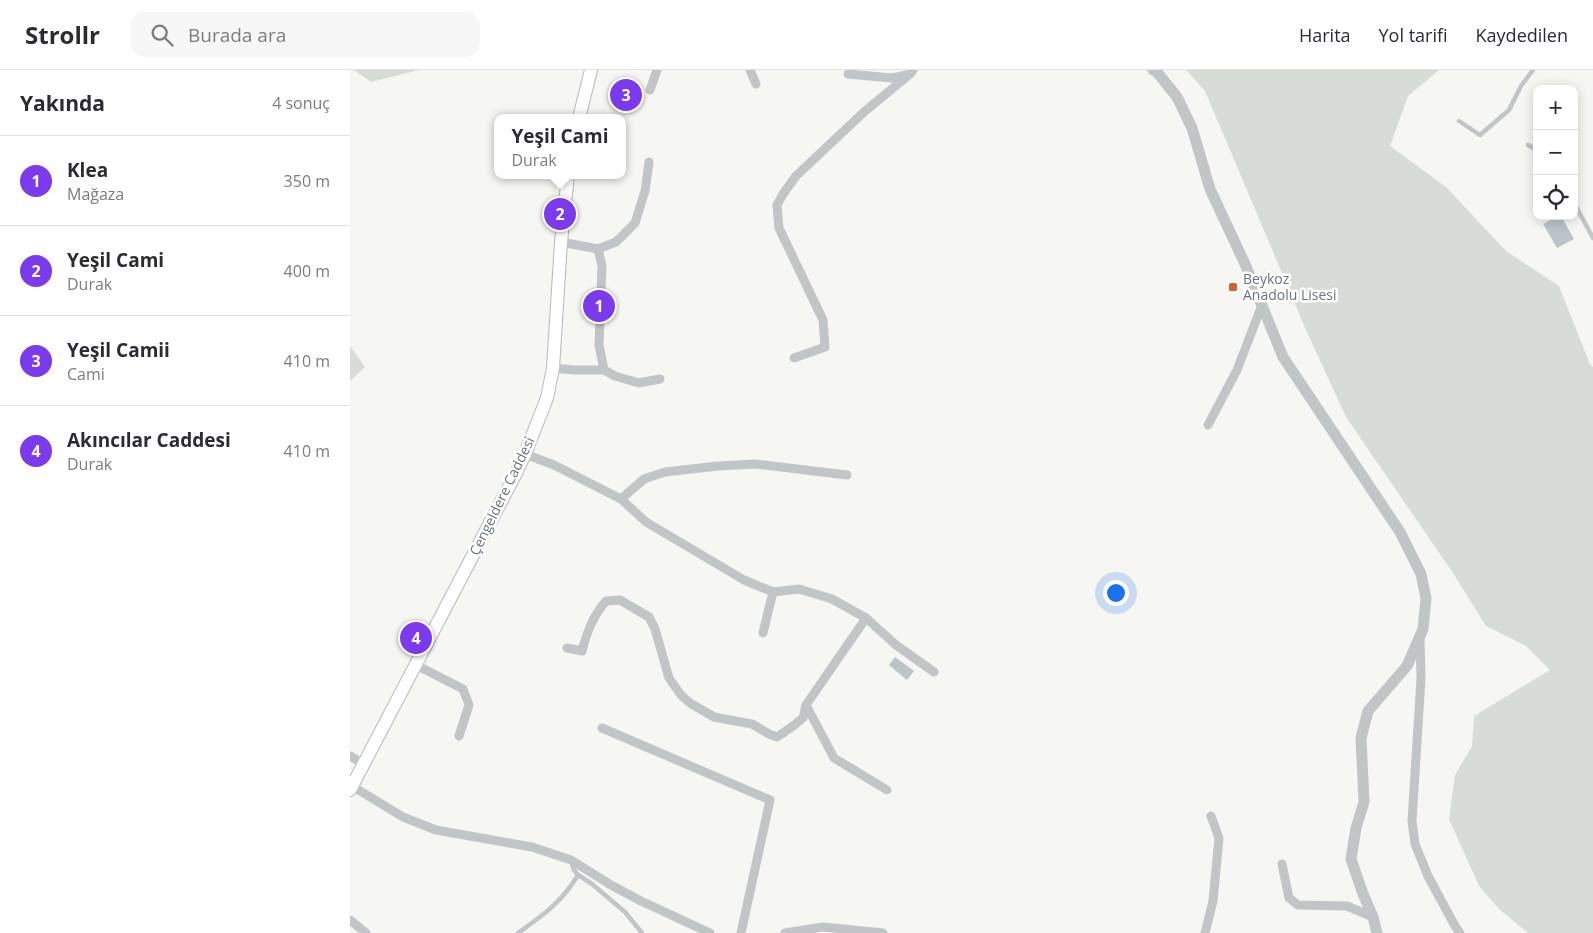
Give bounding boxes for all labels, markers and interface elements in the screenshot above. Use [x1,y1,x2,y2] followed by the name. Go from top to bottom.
[130,12,480,57] search box
[25,18,100,51] text: Strollr
[148,21,176,49] icon: search
[188,22,286,48] text: Burada ara
[1299,23,1351,47] text: Harita
[1379,23,1448,47] text: Yol tarifi
[1476,23,1568,47] text: Kaydedilen
[610,76,642,114] pin: 3
[1533,85,1578,220] map controls
[1533,85,1578,130] button: +
[20,89,105,117] text: Yakında
[272,92,330,114] text: 4 sonuç
[494,114,626,179] popup
[511,123,609,149] text: Yeşil Cami
[1533,130,1578,175] button: −
[511,149,557,171] text: Durak
[67,157,108,183] text: Klea
[31,170,41,192] text: 1
[284,170,330,192] text: 350 m
[1533,175,1578,220] button: locate
[67,183,124,205] text: Mağaza
[544,195,576,233] pin: 2
[67,247,164,273] text: Yeşil Cami
[31,260,41,282] text: 2
[284,260,330,282] text: 400 m
[1243,269,1337,304] place label: Beykoz Anadolu Lisesi
[67,273,112,295] text: Durak
[1227,281,1239,293] marker: Beykoz Anadolu Lisesi
[583,287,615,325] pin: 1
[67,337,170,363] text: Yeşil Camii
[31,350,41,372] text: 3
[284,350,330,372] text: 410 m
[67,363,105,385] text: Cami
[67,427,231,453] text: Akıncılar Caddesi
[465,433,539,558] street label: Çengeldere Caddesi
[31,440,41,462] text: 4
[284,440,330,462] text: 410 m
[67,453,112,475] text: Durak
[1103,580,1129,606] your location
[400,619,432,657] pin: 4

